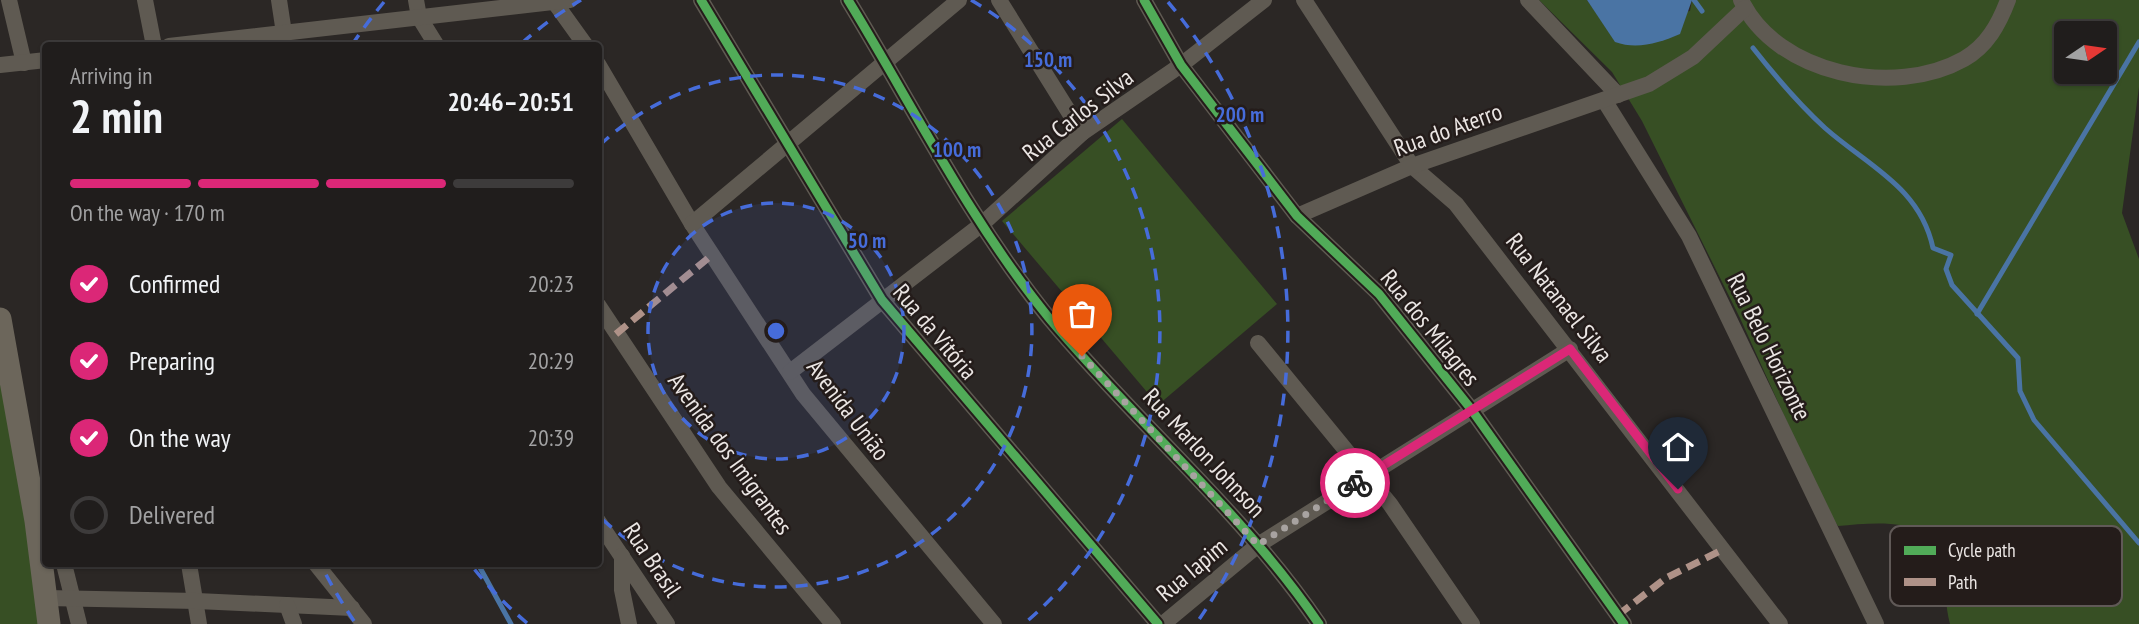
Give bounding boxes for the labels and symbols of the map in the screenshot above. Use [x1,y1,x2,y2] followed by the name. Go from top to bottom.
[2054,21,2118,84] north arrow
[1024,46,1072,73] text: 150 m
[1016,62,1139,168] street label: Rua Carlos Silva
[1390,96,1506,163] street label: Rua do Aterro
[1216,101,1264,128] text: 200 m
[933,136,981,163] text: 100 m
[848,227,886,254] text: 50 m
[1499,227,1620,369] street label: Rua Natanael Silva
[1374,263,1487,392] street label: Rua dos Milagres
[1721,268,1818,425] street label: Rua Belo Horizonte
[886,277,984,386] street label: Rua da Vitória
[1052,284,1112,356] pin
[764,319,788,343] centre of rings
[800,353,897,466] street label: Avenida União
[661,367,800,541] street label: Avenida dos Imigrantes
[1136,381,1272,524] street label: Rua Marlon Johnson
[1648,417,1708,489] pin
[1320,448,1390,518] courier
[616,517,689,603] street label: Rua Brasil
[1890,526,2122,606] legend
[1150,531,1233,608] street label: Rua Iapim
[1948,538,2016,562] text: Cycle path
[1948,570,1977,594] text: Path

